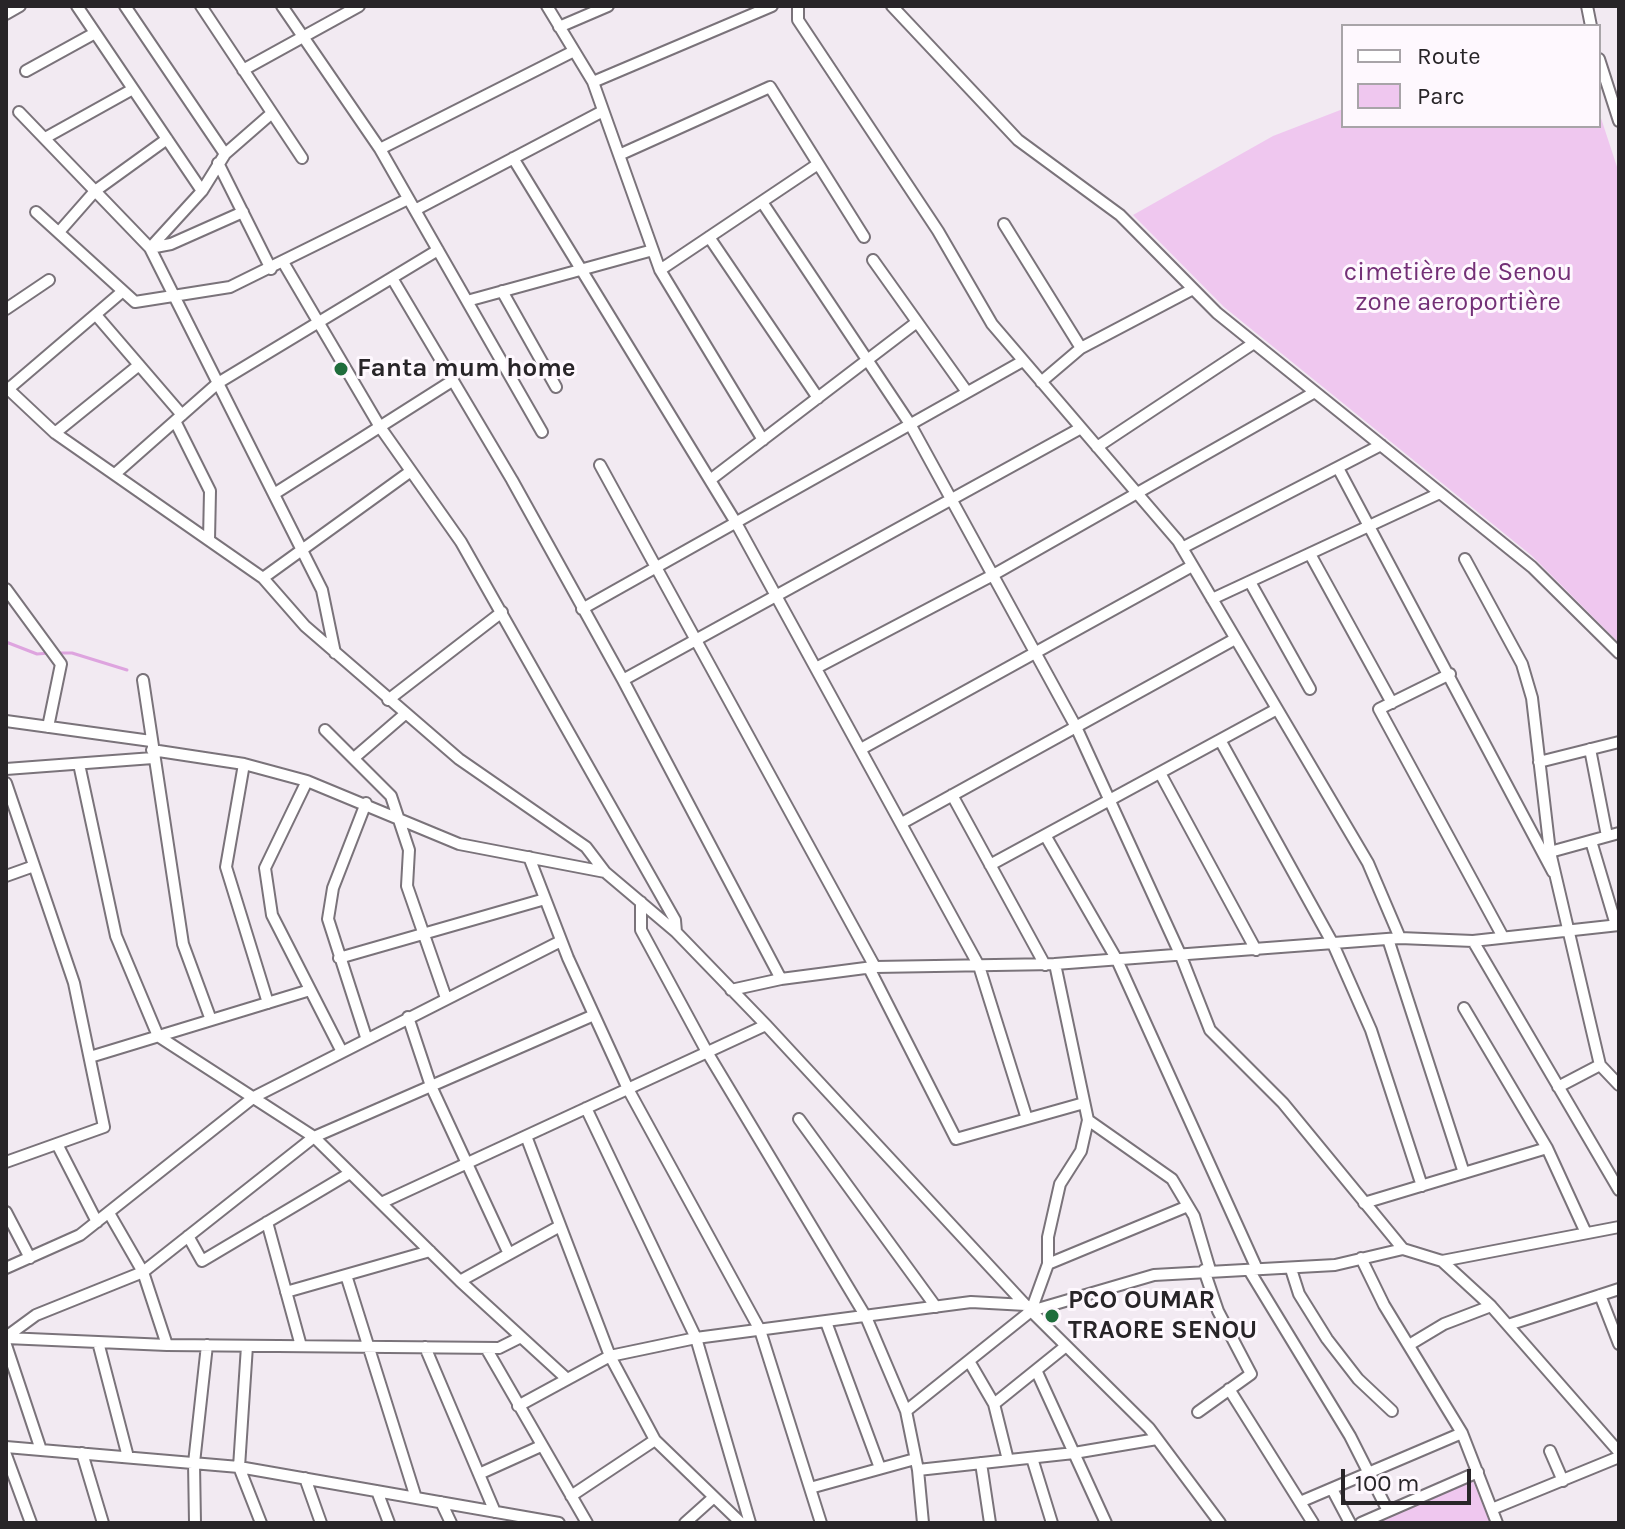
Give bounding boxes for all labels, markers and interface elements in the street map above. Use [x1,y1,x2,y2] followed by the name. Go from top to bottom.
[1341,24,1601,128] legend
[1417,42,1481,70] text: Route
[1417,82,1465,110] text: Parc
[1344,257,1572,318] park label: cimetière de Senou zone aeroportière
[357,353,576,385] place label: Fanta mum home
[332,360,350,378] marker: Fanta mum home
[1068,1285,1257,1346] place label: PCO OUMAR TRAORE SENOU
[1043,1307,1061,1325] marker: PCO OUMAR TRAORE SENOU
[1345,1453,1475,1503] scale bar
[1355,1469,1420,1497] text: 100 m

